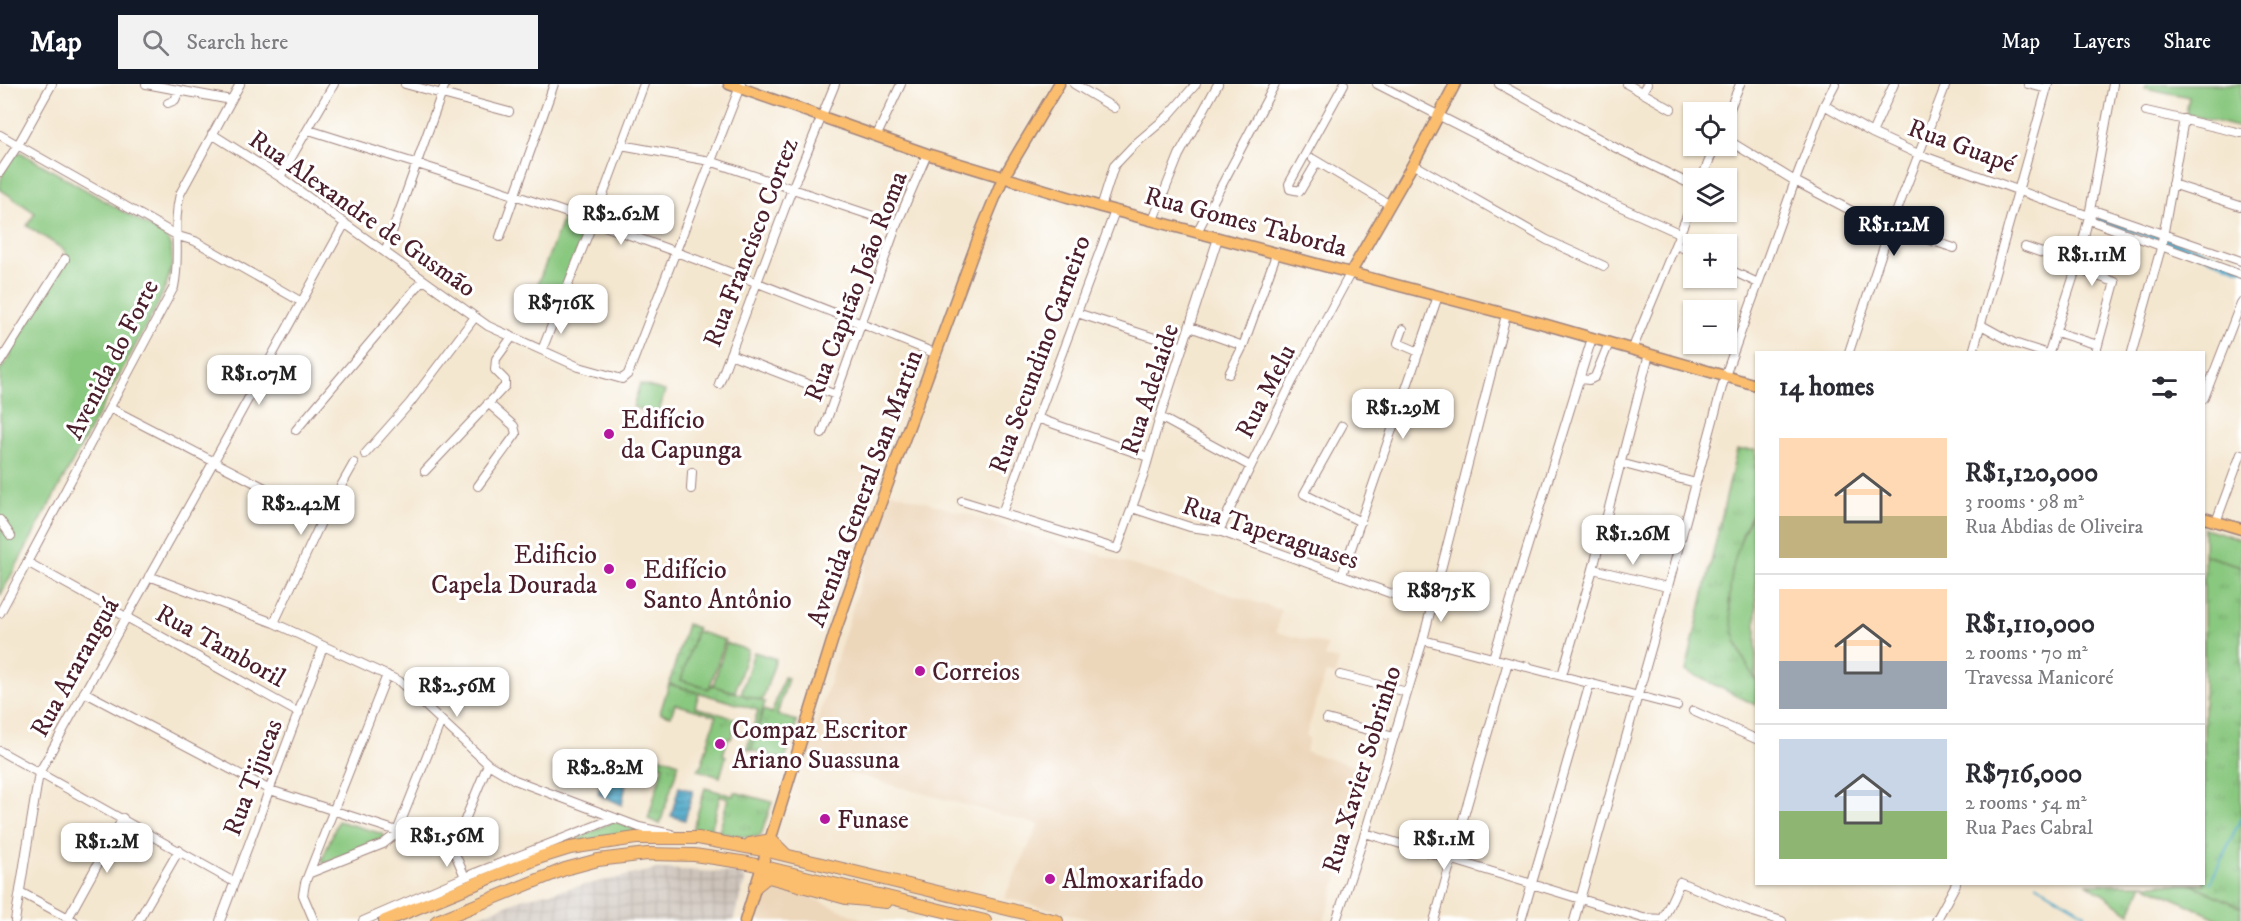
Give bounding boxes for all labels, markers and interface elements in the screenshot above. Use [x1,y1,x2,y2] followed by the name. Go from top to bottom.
[118,15,538,69] search box
[30,25,82,60] text: Map
[139,26,172,59] icon: search
[187,29,288,56] text: Search here
[2001,29,2040,55] text: Map
[2073,29,2131,55] text: Layers
[2164,29,2211,55] text: Share
[1683,102,1737,354] map controls
[1683,102,1737,156] button: locate
[1903,112,2020,181] street label: Rua Guapé
[242,123,482,305] street label: Rua Alexandre de Gusmão
[696,133,806,352] street label: Rua Francisco Cortez
[797,167,916,406] street label: Rua Capitão João Roma
[1683,168,1737,222] button: layers
[1141,180,1351,265] street label: Rua Gomes Taborda
[566,195,676,246] pin: R$2.62M
[582,202,660,227] text: R$2.62M
[1839,206,1949,257] pin: R$1.12M
[1858,213,1930,238] text: R$1.12M
[982,231,1099,478] street label: Rua Secundino Carneiro
[1683,234,1737,288] button: +
[2037,236,2147,287] pin: R$1.11M
[2057,243,2127,268] text: R$1.11M
[58,274,167,445] street label: Avenida do Forte
[512,284,610,335] pin: R$716K
[528,291,594,316] text: R$716K
[1683,300,1737,354] button: −
[1114,320,1187,459] street label: Rua Adelaide
[1229,339,1304,444] street label: Rua Melu
[800,345,931,631] street label: Avenida General San Martin
[204,355,314,406] pin: R$1.07M
[221,362,297,387] text: R$1.07M
[1779,371,1874,404] text: 14 homes
[2148,371,2181,404] icon: filters
[1348,389,1458,440] pin: R$1.29M
[1366,396,1440,421] text: R$1.29M
[621,404,742,467] place label: Edifício da Capunga
[602,427,616,441] marker: Edifício da Capunga
[1965,457,2098,490] text: R$1,120,000
[1827,462,1899,534] icon: home
[246,485,356,536] pin: R$2.42M
[1178,489,1363,578] street label: Rua Taperaguases
[1965,490,2084,515] text: 3 rooms · 98 m²
[262,492,340,517] text: R$2.42M
[1578,515,1688,566] pin: R$1.26M
[1965,515,2143,540] text: Rua Abdias de Oliveira
[1596,522,1670,547] text: R$1.26M
[431,539,597,602] place label: Edificio Capela Dourada
[643,554,792,617] place label: Edifício Santo Antônio
[602,562,616,576] marker: Edificio Capela Dourada
[1392,572,1490,623] pin: R$875K
[624,577,638,591] marker: Edifício Santo Antônio
[1407,579,1475,604] text: R$875K
[23,592,127,743] street label: Rua Araranguá
[150,597,291,696] street label: Rua Tamboril
[1965,608,2095,641] text: R$1,110,000
[1827,613,1899,685] icon: home
[1965,641,2088,666] text: 2 rooms · 70 m²
[932,656,1020,689] place label: Correios
[1315,662,1410,877] street label: Rua Xavier Sobrinho
[913,664,927,678] marker: Correios
[1965,666,2114,691] text: Travessa Manicoré
[402,667,512,718] pin: R$2.56M
[418,674,496,699] text: R$2.56M
[216,714,291,841] street label: Rua Tijucas
[732,714,908,777] place label: Compaz Escritor Ariano Suassuna
[713,737,727,751] marker: Compaz Escritor Ariano Suassuna
[550,749,660,800] pin: R$2.82M
[566,756,644,781] text: R$2.82M
[1965,758,2082,791] text: R$716,000
[1827,763,1899,835] icon: home
[1965,791,2087,816] text: 2 rooms · 54 m²
[837,804,909,837] place label: Funase
[818,812,832,826] marker: Funase
[1965,816,2093,841] text: Rua Paes Cabral
[392,817,502,868] pin: R$1.56M
[1395,820,1493,871] pin: R$1.1M
[58,823,156,874] pin: R$1.2M
[410,824,484,849] text: R$1.56M
[1413,827,1475,852] text: R$1.1M
[75,830,139,855] text: R$1.2M
[1062,864,1204,897] place label: Almoxarifado
[1043,872,1057,886] marker: Almoxarifado

